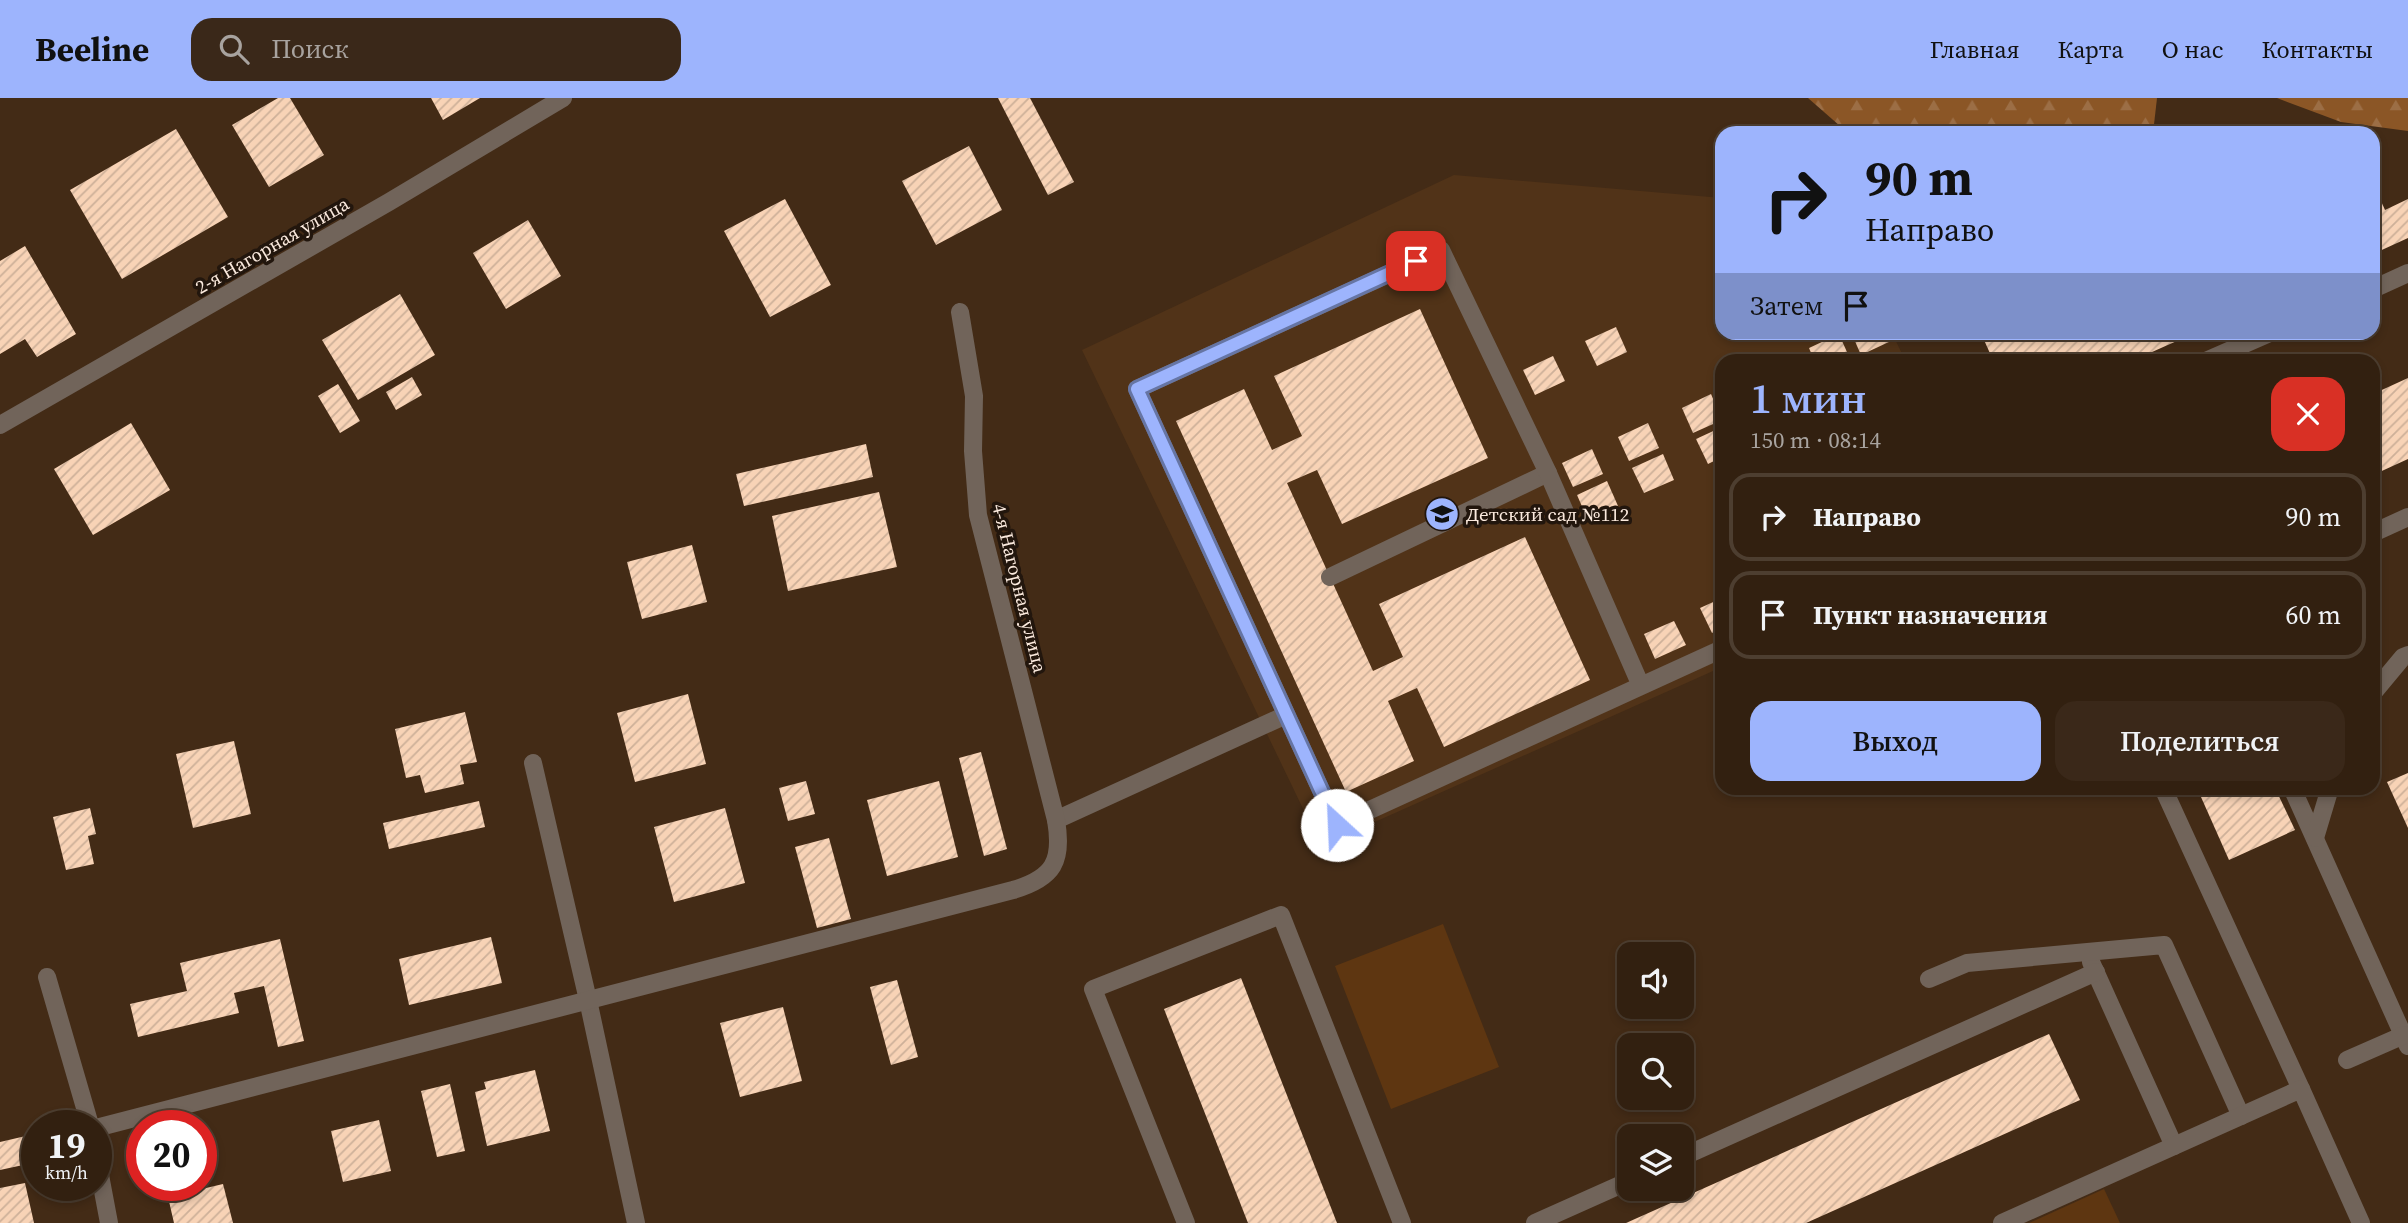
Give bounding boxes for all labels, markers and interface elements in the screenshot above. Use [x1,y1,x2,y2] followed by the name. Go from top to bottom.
[191,18,681,81] search box
[35,27,149,72] text: Beeline
[215,30,253,68] icon: search
[271,31,349,67] text: Поиск
[1930,33,2019,66] text: Главная
[2057,33,2124,66] text: Карта
[2162,33,2223,66] text: О нас
[2261,33,2373,66] text: Контакты
[1865,144,1973,211] text: 90 m
[1750,154,1841,245] icon: right
[190,190,354,300] street label: 2-я Нагорная улица
[1865,208,1994,252] text: Направо
[1386,231,1446,291] pin
[1397,242,1435,280] icon: arrive
[1837,287,1875,325] icon: arrive
[1750,288,1823,324] text: Затем
[1750,369,1867,427] text: 1 мин
[2271,377,2345,451] button: close
[1750,424,1881,456] text: 150 m · 08:14
[1423,495,1461,533] school or university icon: Детский сад №112
[1754,498,1792,536] icon: right
[1813,499,1921,535] text: Направо
[2286,499,2341,535] text: 90 m
[986,501,1054,676] street label: 4-я Нагорная улица
[1466,501,1629,527] place label: Детский сад №112
[1754,596,1792,634] icon: arrive
[1813,597,2047,633] text: Пункт назначения
[2286,597,2341,633] text: 60 m
[1750,701,2041,781] button: Выход
[2055,701,2345,781] button: Поделиться
[1300,788,1374,862] position arrow
[1617,942,1694,1201] map controls
[1617,942,1694,1019] button: sound
[1617,1033,1694,1110] button: search
[126,1110,217,1201] speed limit sign: 20
[48,1122,85,1170] text: 19
[1617,1124,1694,1201] button: layers
[45,1160,88,1185] text: km/h

